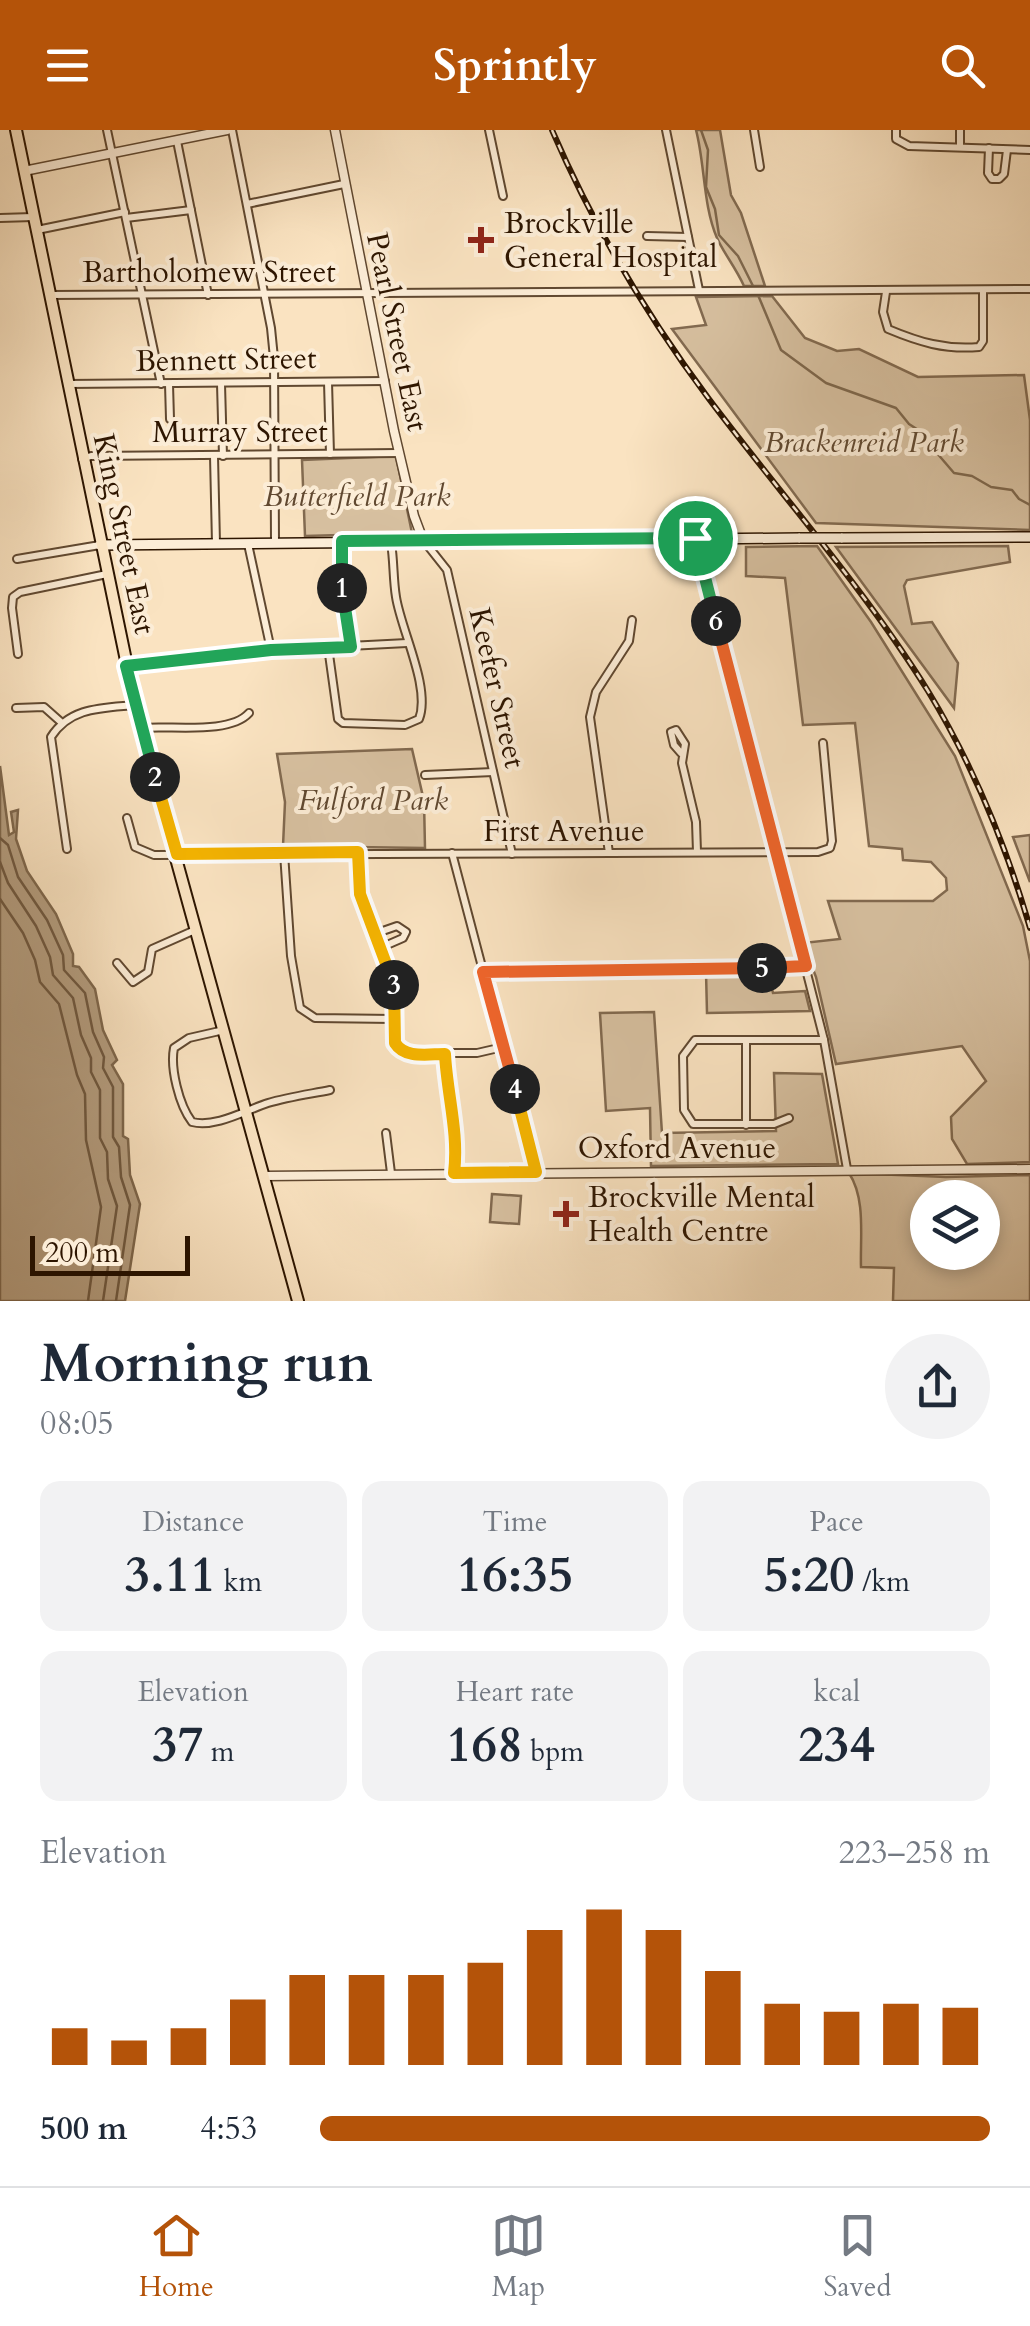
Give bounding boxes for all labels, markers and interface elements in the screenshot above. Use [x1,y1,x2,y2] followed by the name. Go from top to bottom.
[433,35,597,96] text: Sprintly
[40,38,95,93] icon: menu
[935,38,990,93] icon: search
[504,203,718,278] place label: Brockville General Hospital
[468,227,494,253] marker: Brockville General Hospital
[356,229,438,436] street label: Pearl Street East
[82,252,336,293] street label: Bartholomew Street
[135,338,317,382] street label: Bennett Street
[152,412,328,453] street label: Murray Street
[764,422,964,463] park label: Brackenreid Park
[83,430,165,638] street label: King Street East
[263,476,451,517] park label: Butterfield Park
[653,496,738,581] pin
[668,511,723,566] icon: arrive
[317,563,367,613] pin: 1
[335,569,349,607] text: 1
[691,596,741,646] pin: 6
[709,602,723,640] text: 6
[459,604,535,773] street label: Keefer Street
[130,752,180,802] pin: 2
[148,758,162,796] text: 2
[298,780,448,821] park label: Fulford Park
[483,811,645,852] street label: First Avenue
[737,943,787,993] pin: 5
[755,949,769,987] text: 5
[369,960,419,1010] pin: 3
[387,966,401,1004] text: 3
[490,1064,540,1114] pin: 4
[508,1070,522,1108] text: 4
[578,1128,776,1169] street label: Oxford Avenue
[588,1177,815,1252] place label: Brockville Mental Health Centre
[910,1180,1000,1270] map controls
[910,1180,1000,1270] button: layers
[553,1201,579,1227] marker: Brockville Mental Health Centre
[30,1231,190,1276] scale bar
[45,1234,119,1272] text: 200 m
[40,1327,373,1401] text: Morning run
[885,1334,990,1439] button: share
[40,1402,114,1446] text: 08:05
[142,1503,245,1541] text: Distance
[483,1503,547,1541] text: Time
[810,1503,864,1541] text: Pace
[125,1541,216,1609] text: 3.11
[457,1541,573,1609] text: 16:35
[763,1541,855,1609] text: 5:20
[216,1563,262,1601] text: km
[855,1563,910,1601] text: /km
[138,1673,249,1711] text: Elevation
[456,1673,574,1711] text: Heart rate
[813,1673,860,1711] text: kcal
[152,1711,203,1779] text: 37
[446,1711,523,1779] text: 168
[798,1711,875,1779] text: 234
[203,1733,235,1771] text: m
[523,1733,584,1771] text: bpm
[40,1831,167,1875] text: Elevation
[838,1831,990,1875] text: 223–258 m
[40,2107,127,2151] text: 500 m
[200,2107,257,2151] text: 4:53
[139,2208,214,2306] tab: Home
[491,2208,546,2306] tab: Map
[823,2208,891,2306] tab: Saved

